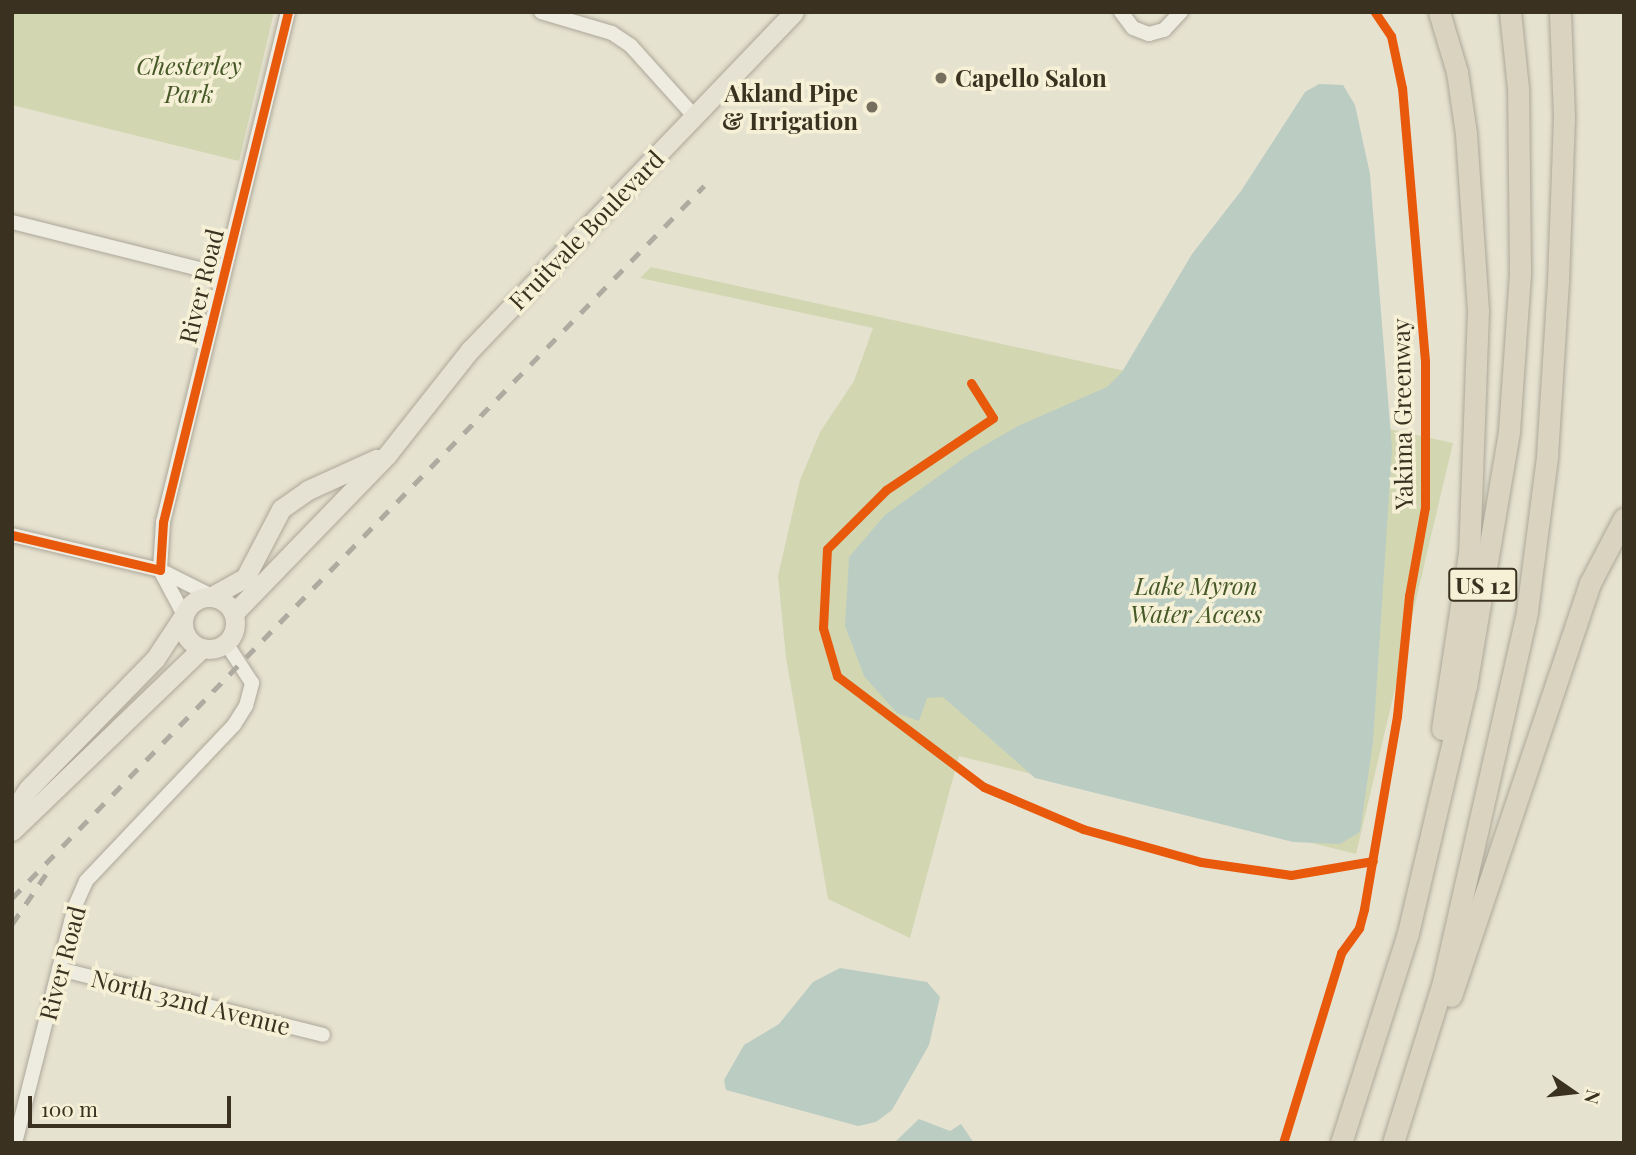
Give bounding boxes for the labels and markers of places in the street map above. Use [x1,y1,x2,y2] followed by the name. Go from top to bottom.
[955,64,1107,92] place label: Capello Salon
[933,70,949,86] marker: Capello Salon
[722,79,858,135] place label: Akland Pipe & Irrigation
[864,99,880,115] marker: Akland Pipe & Irrigation

